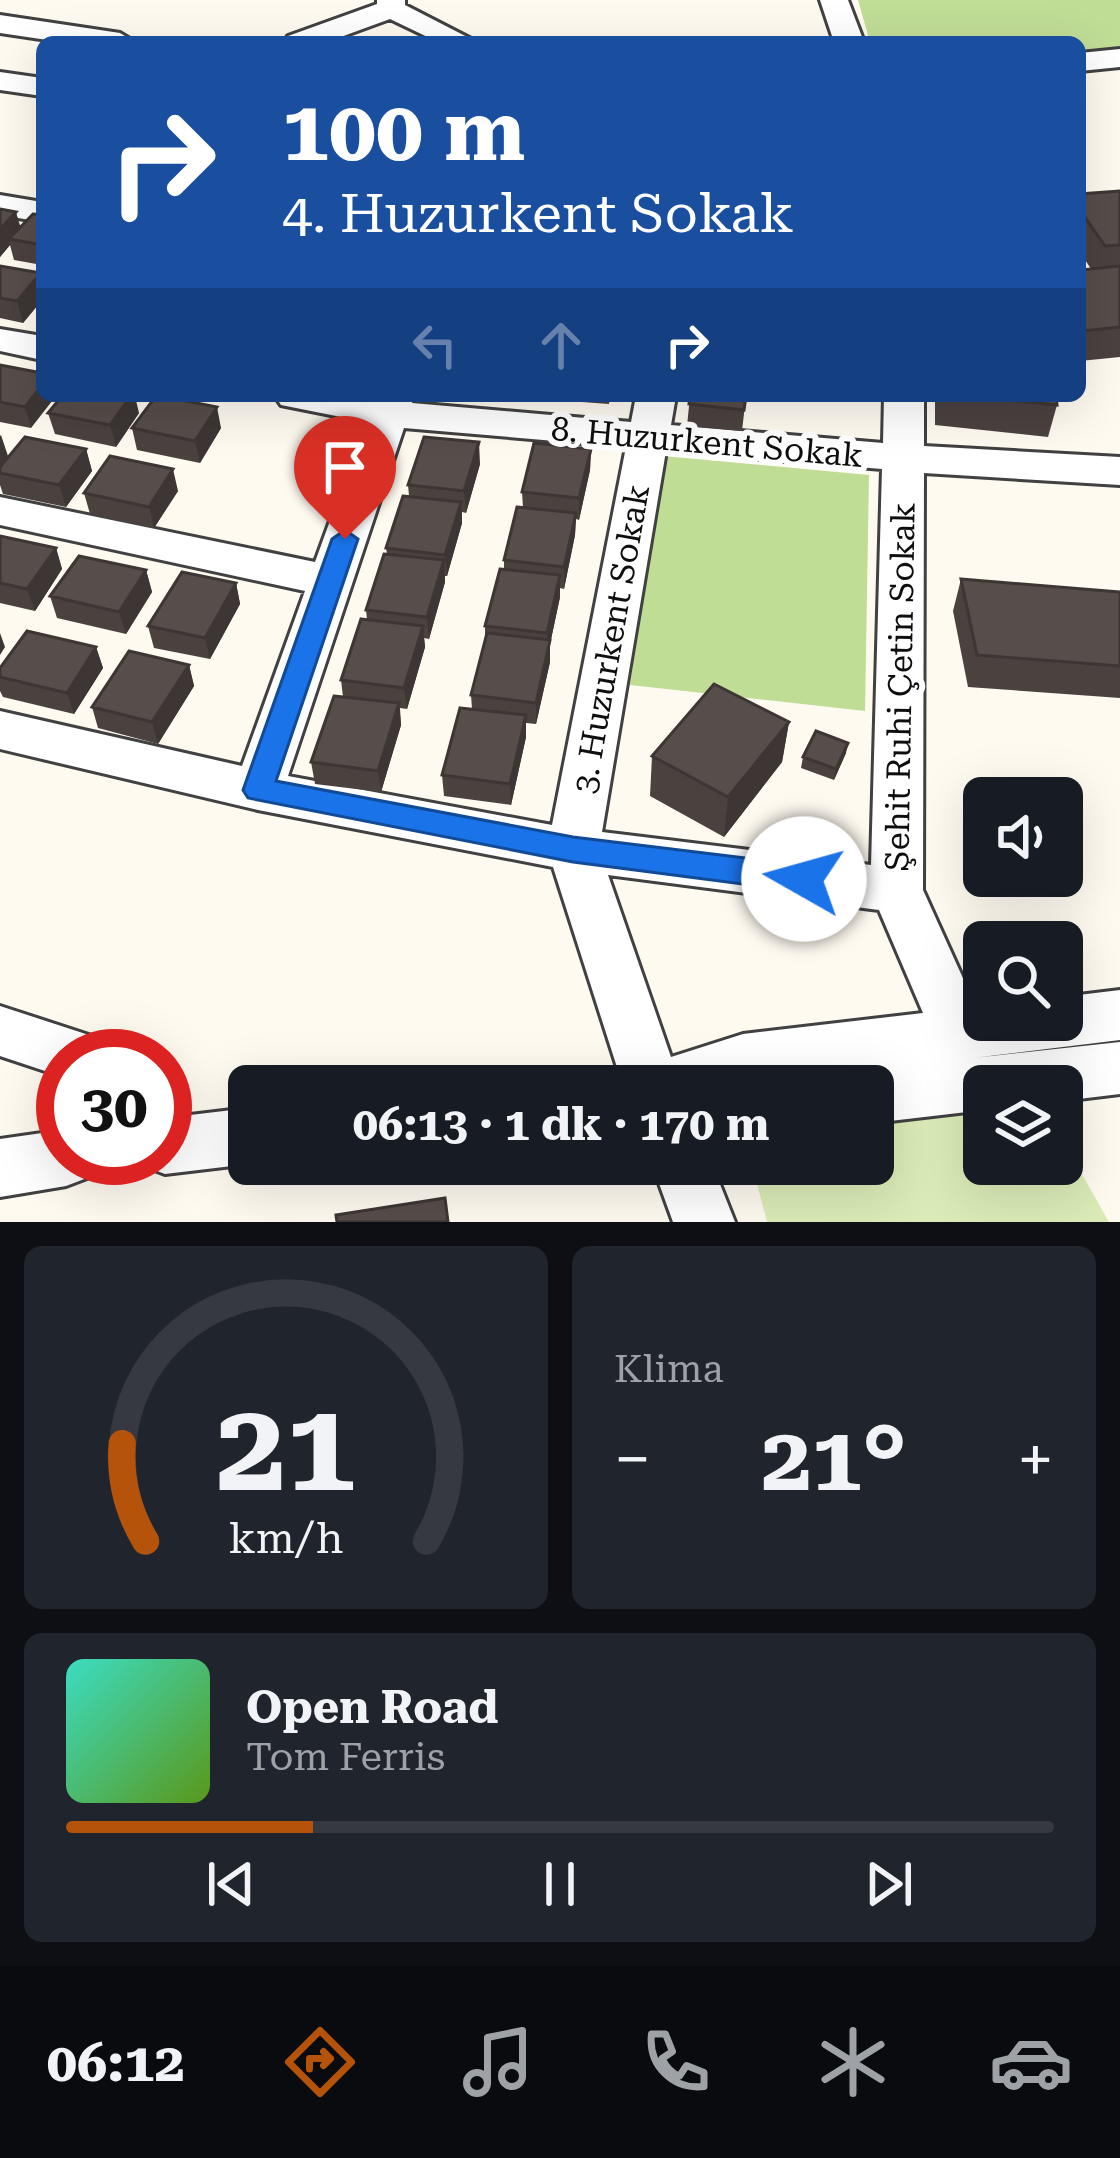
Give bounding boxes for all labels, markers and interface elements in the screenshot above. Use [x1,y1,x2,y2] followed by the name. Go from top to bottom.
[282,82,525,180] text: 100 m
[84,84,240,240] icon: right
[282,182,794,245] text: 4. Huzurkent Sokak
[402,312,468,378] icon: left
[528,312,594,378] icon: ahead
[654,312,720,378] icon: right
[550,409,865,475] street label: 8. Huzurkent Sokak
[294,416,396,539] pin
[312,434,378,500] icon: arrive
[565,482,657,796] street label: 3. Huzurkent Sokak
[877,502,923,872] street label: Şehit Ruhi Çetin Sokak
[963,777,1083,1185] map controls
[963,777,1083,897] button: sound
[741,816,867,942] position arrow
[963,921,1083,1041] button: search
[36,1029,192,1185] speed limit sign: 30
[963,1065,1083,1185] button: layers
[353,1098,769,1151] text: 06:13 · 1 dk · 170 m
[614,1346,724,1392] text: Klima
[216,1374,356,1520] text: 21
[761,1407,907,1512] text: 21°
[614,1421,651,1498] text: −
[1017,1421,1054,1498] text: +
[229,1512,343,1562] text: km/h
[246,1681,498,1734] text: Open Road
[246,1734,445,1780] text: Tom Ferris
[198,1851,264,1917] icon: previous
[527,1851,593,1917] icon: pause
[856,1851,922,1917] icon: next
[278,2020,362,2104] icon: directions
[456,2020,540,2104] icon: music
[634,2020,718,2104] icon: phone
[811,2020,895,2104] icon: climate
[989,2020,1073,2104] icon: car
[47,2031,185,2094] text: 06:12

